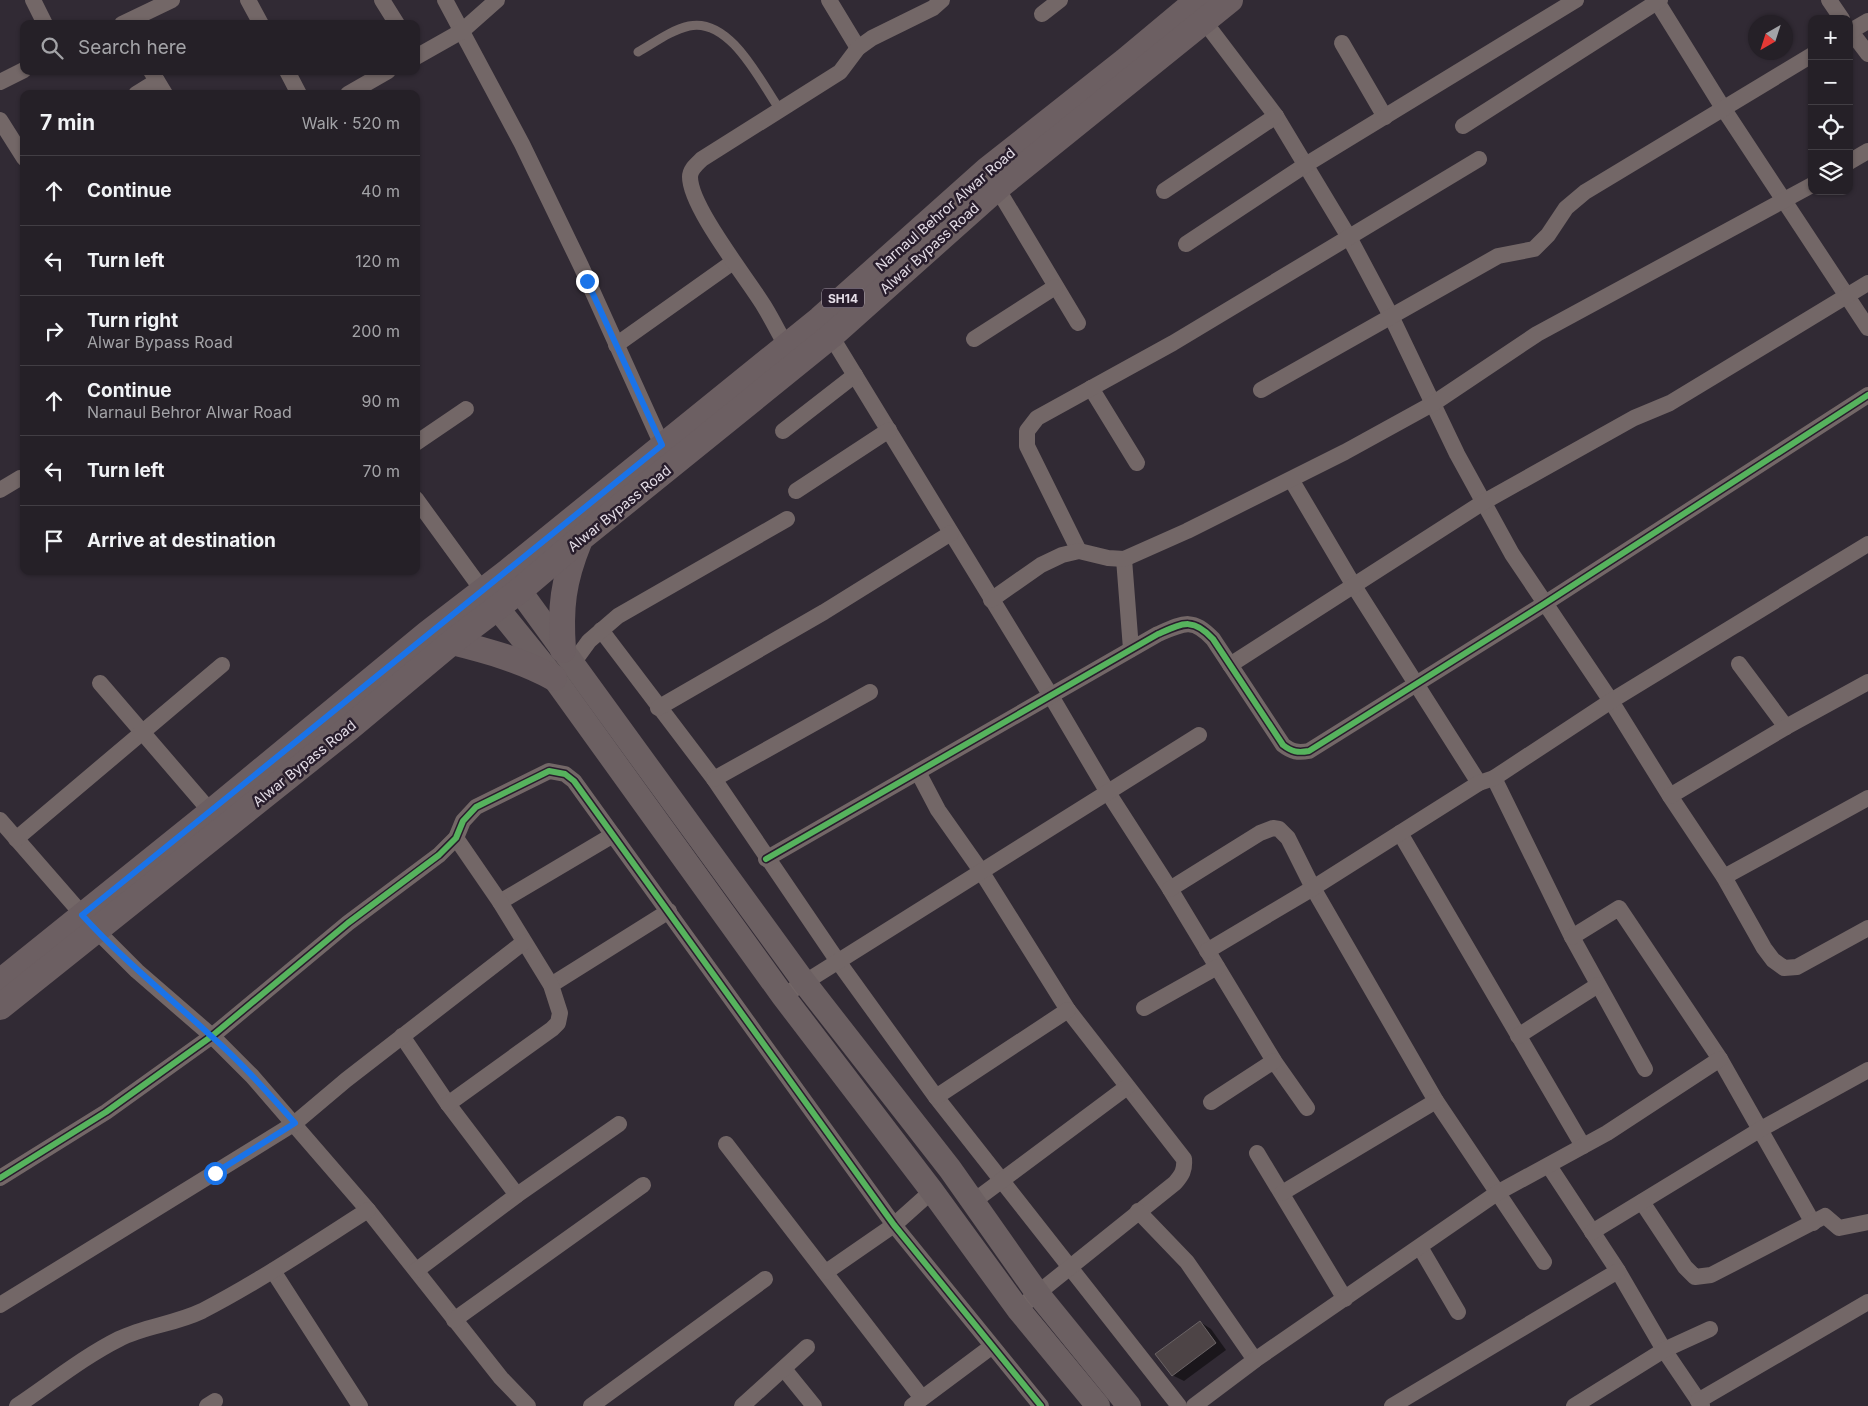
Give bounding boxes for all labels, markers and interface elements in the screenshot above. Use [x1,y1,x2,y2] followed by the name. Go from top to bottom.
[1748,15,1793,60] north arrow
[1808,15,1853,195] map controls
[1808,15,1853,60] button: +
[20,20,420,75] search box
[38,34,66,62] icon: search
[78,36,187,59] text: Search here
[1808,60,1853,105] button: −
[1808,105,1853,150] button: locate
[40,110,95,135] text: 7 min
[302,113,400,133] text: Walk · 520 m
[872,144,1018,274] street label: Narnaul Behror Alwar Road
[1808,150,1853,195] button: layers
[40,177,68,205] icon: ahead
[87,179,172,202] text: Continue
[361,181,400,201] text: 40 m
[876,199,982,297] street label: Alwar Bypass Road
[40,247,68,275] icon: left
[87,249,165,272] text: Turn left
[355,251,400,271] text: 120 m
[576,270,599,293] route end
[822,288,864,308] road number: SH14
[87,309,178,332] text: Turn right
[40,317,68,345] icon: right
[352,321,400,341] text: 200 m
[87,332,233,352] text: Alwar Bypass Road
[87,379,172,402] text: Continue
[40,387,68,415] icon: ahead
[361,391,400,411] text: 90 m
[87,402,292,422] text: Narnaul Behror Alwar Road
[40,457,68,485] icon: left
[87,459,165,482] text: Turn left
[363,461,400,481] text: 70 m
[564,461,674,555] street label: Alwar Bypass Road
[40,527,68,555] icon: arrive
[87,529,276,552] text: Arrive at destination
[249,716,359,810] street label: Alwar Bypass Road
[204,1162,227,1185] route start

